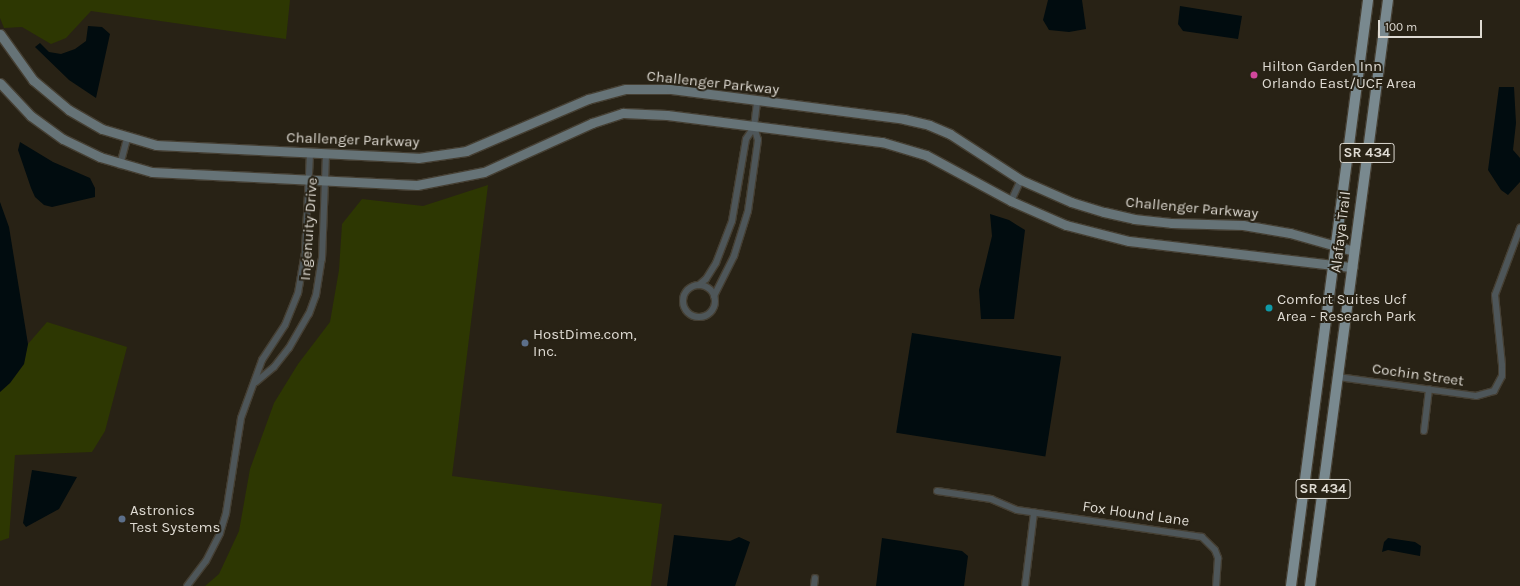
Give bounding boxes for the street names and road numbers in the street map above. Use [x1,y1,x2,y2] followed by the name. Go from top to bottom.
[646,67,780,99] street label: Challenger Parkway
[286,129,420,151] street label: Challenger Parkway
[1339,141,1395,165] road number: SR 434
[296,177,322,281] street label: Ingenuity Drive
[1327,190,1355,274] street label: Alafaya Trail
[1125,193,1259,223] street label: Challenger Parkway
[1371,360,1465,390] street label: Cochin Street
[1295,477,1351,501] road number: SR 434
[1081,498,1191,530] street label: Fox Hound Lane

